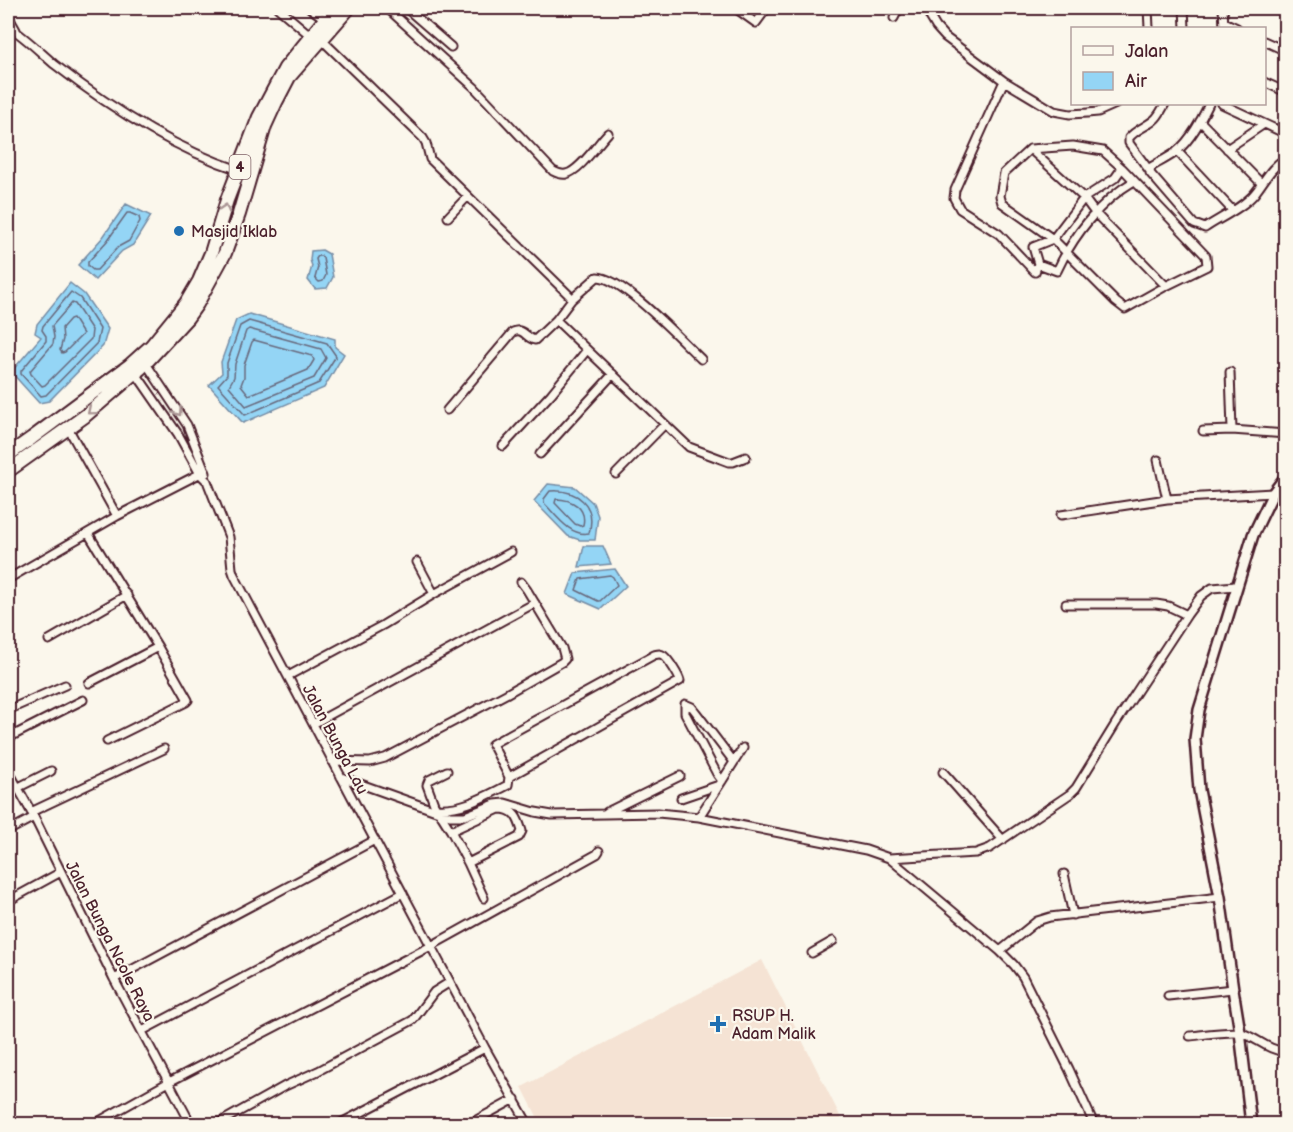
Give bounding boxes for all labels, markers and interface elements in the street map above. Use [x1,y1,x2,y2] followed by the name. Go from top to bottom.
[1071,27,1266,105] legend
[1125,41,1168,62] text: Jalan
[1125,71,1147,92] text: Air
[230,155,250,179] road number: 4
[218,203,230,214] one-way arrow
[191,223,277,242] place label: Masjid Iklab
[172,224,186,238] marker: Masjid Iklab
[87,403,98,414] one-way arrow
[171,405,182,416] one-way arrow
[298,682,372,798] street label: Jalan Bunga Lau
[61,858,158,1025] street label: Jalan Bunga Ncole Raya
[732,1007,815,1044] place label: RSUP H. Adam Malik
[709,1015,727,1033] marker: RSUP H. Adam Malik

